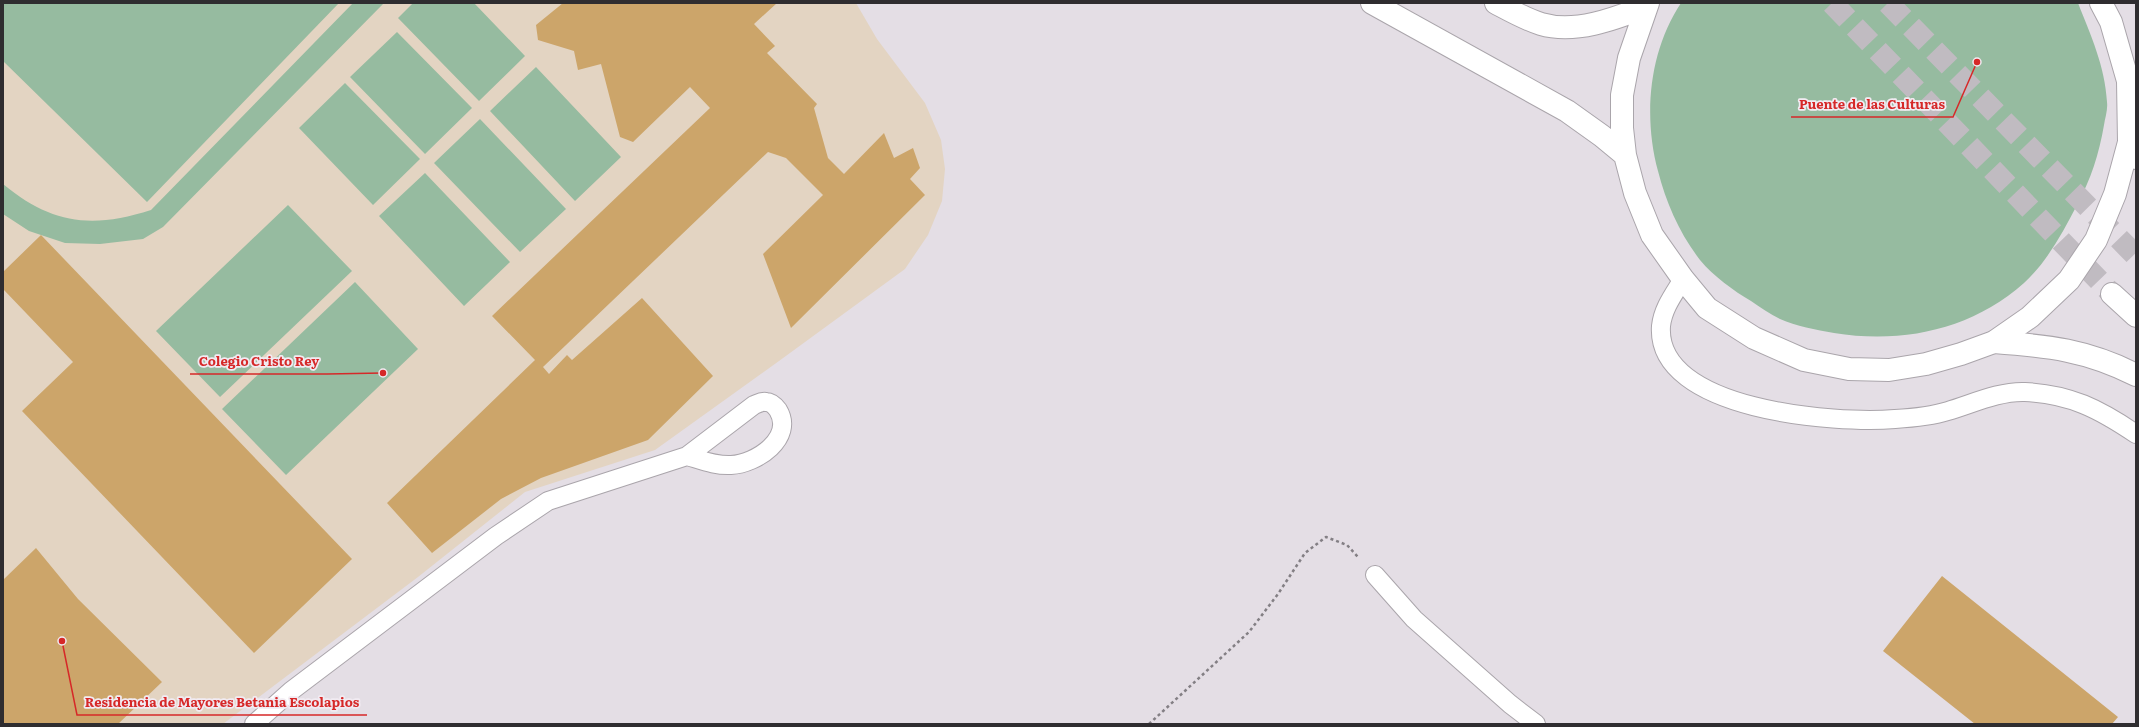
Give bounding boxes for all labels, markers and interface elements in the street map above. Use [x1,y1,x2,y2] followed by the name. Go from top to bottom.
[1791,92,1953,117] callout: Puente de las Culturas
[1799,94,1945,113] text: Puente de las Culturas
[190,349,327,374] callout: Colegio Cristo Rey
[199,351,319,370] text: Colegio Cristo Rey
[77,690,367,715] callout: Residencia de Mayores Betania Escolapios
[85,692,360,711] text: Residencia de Mayores Betania Escolapios

